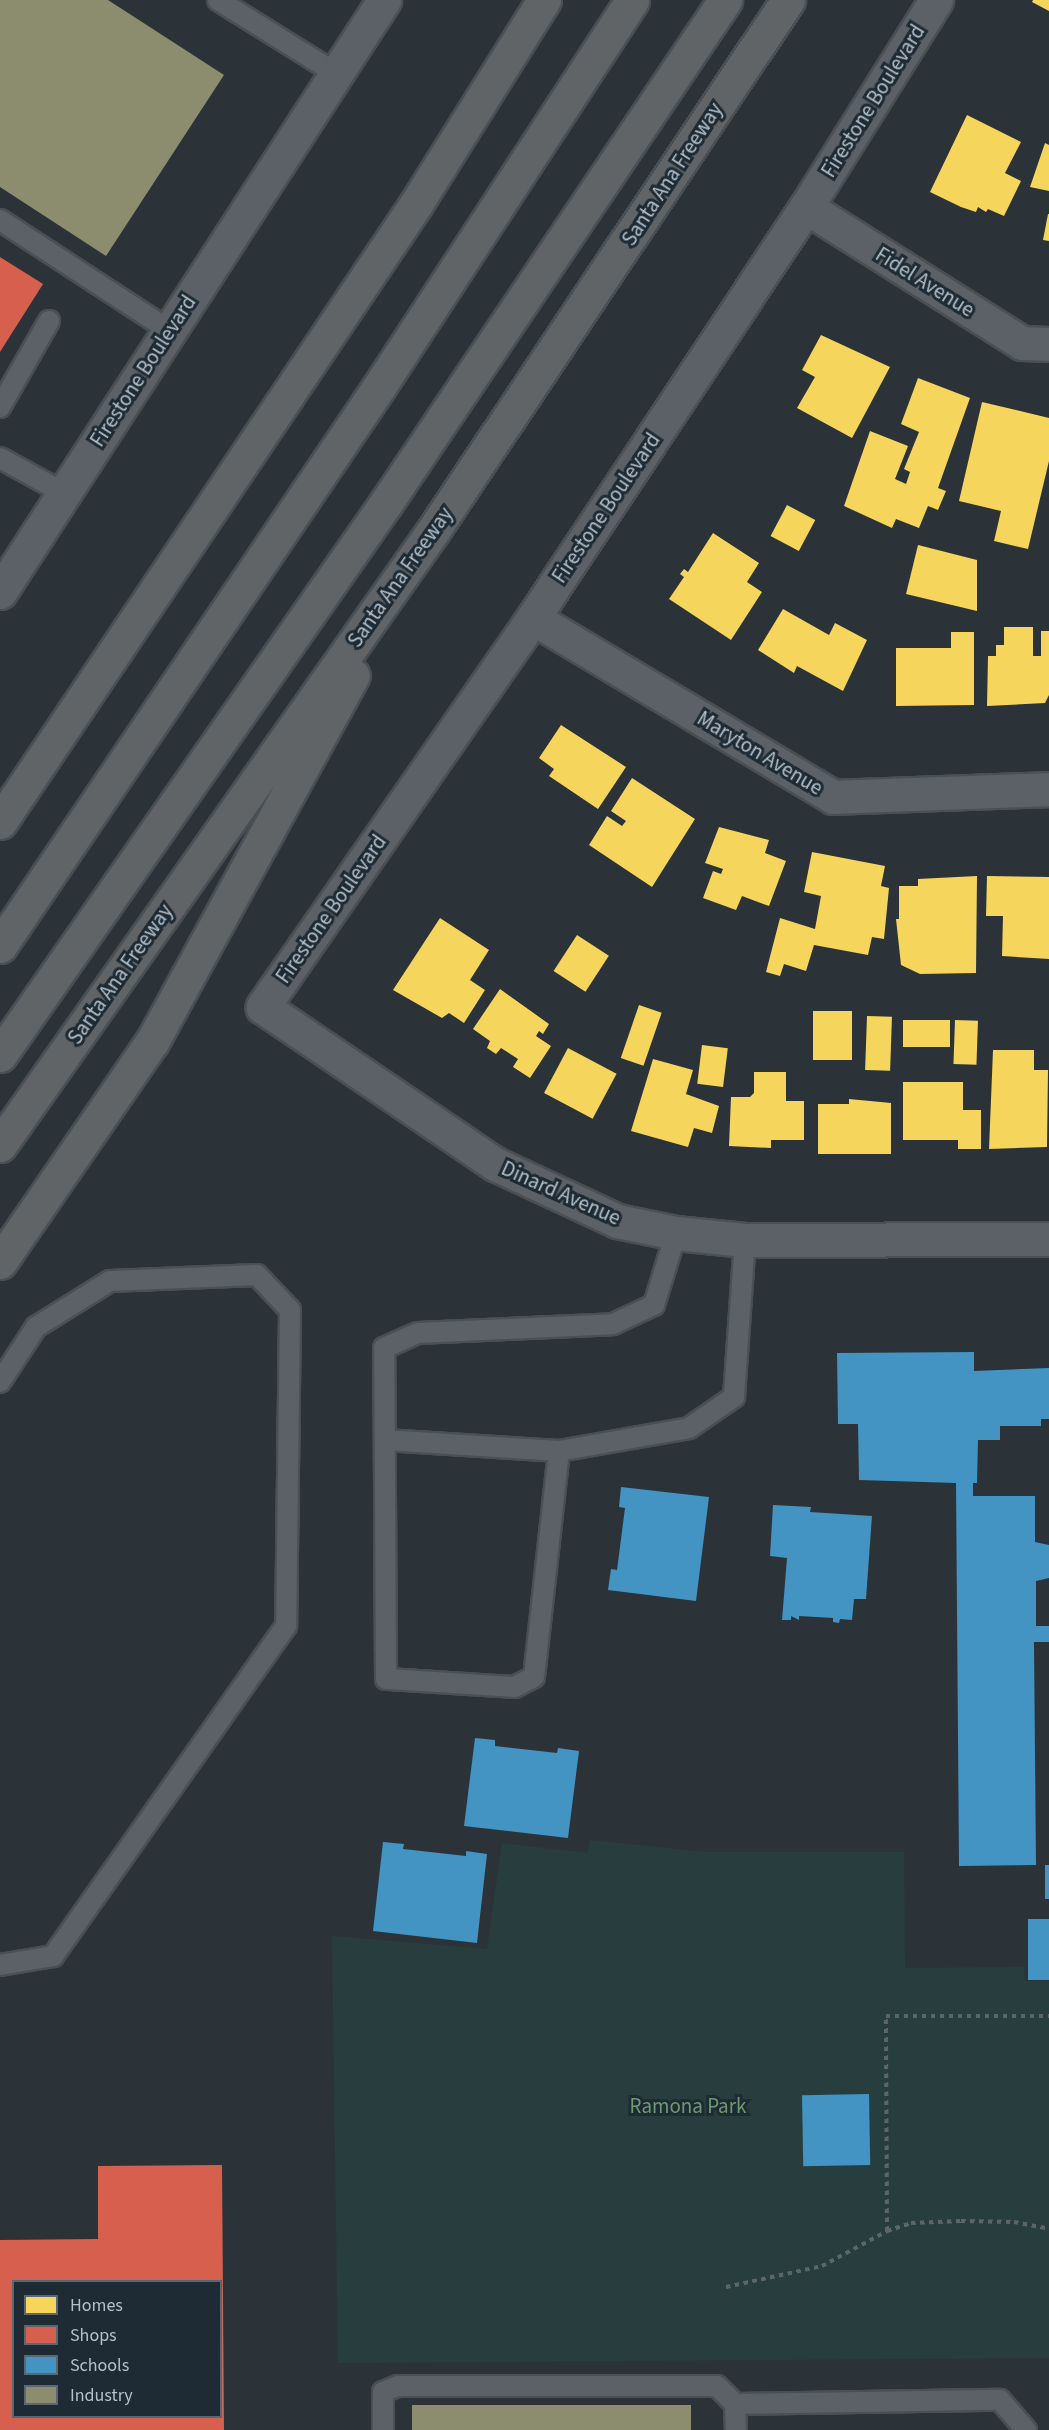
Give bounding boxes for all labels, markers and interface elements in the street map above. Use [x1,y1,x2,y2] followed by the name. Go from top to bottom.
[816,20,930,182] street label: Firestone Boulevard
[616,98,728,250] street label: Santa Ana Freeway
[871,242,979,322] street label: Fidel Avenue
[85,291,201,451] street label: Firestone Boulevard
[547,428,665,588] street label: Firestone Boulevard
[342,502,458,652] street label: Santa Ana Freeway
[693,706,827,800] street label: Maryton Avenue
[270,830,392,988] street label: Firestone Boulevard
[62,899,178,1049] street label: Santa Ana Freeway
[497,1155,625,1231] street label: Dinard Avenue
[630,2093,746,2119] park label: Ramona Park
[12,2280,222,2418] legend
[70,2293,123,2318] text: Homes
[70,2323,117,2348] text: Shops
[70,2353,129,2378] text: Schools
[70,2383,133,2408] text: Industry

